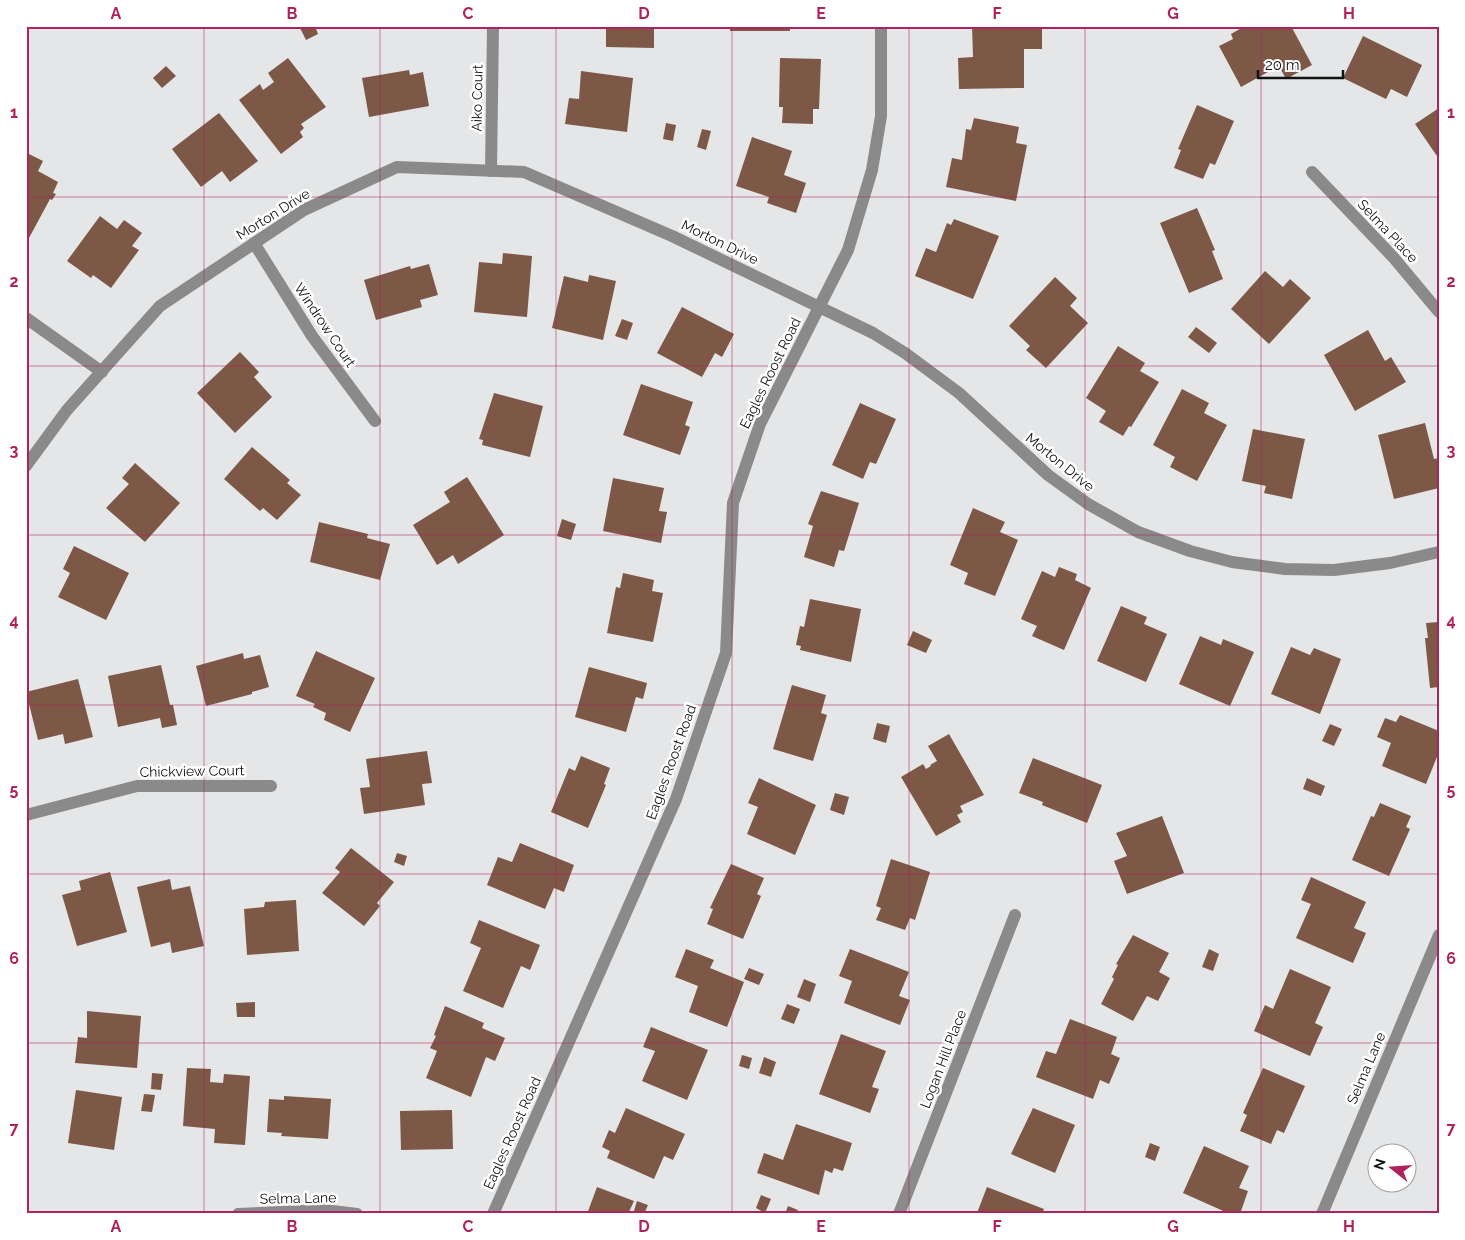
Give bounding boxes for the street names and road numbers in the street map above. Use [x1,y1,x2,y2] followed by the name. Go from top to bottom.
[468,64,486,132] street label: Aiko Court
[233,185,313,243] street label: Morton Drive
[1355,196,1421,266] street label: Selma Place
[679,217,761,267] street label: Morton Drive
[291,280,359,370] street label: Windrow Court
[736,315,804,431] street label: Eagles Roost Road
[1023,430,1097,494] street label: Morton Drive
[643,702,699,822] street label: Eagles Roost Road
[139,762,245,780] street label: Chickview Court
[917,1007,969,1111] street label: Logan Hill Place
[1344,1030,1388,1106] street label: Selma Lane
[480,1074,544,1192] street label: Eagles Roost Road
[259,1189,337,1207] street label: Selma Lane

